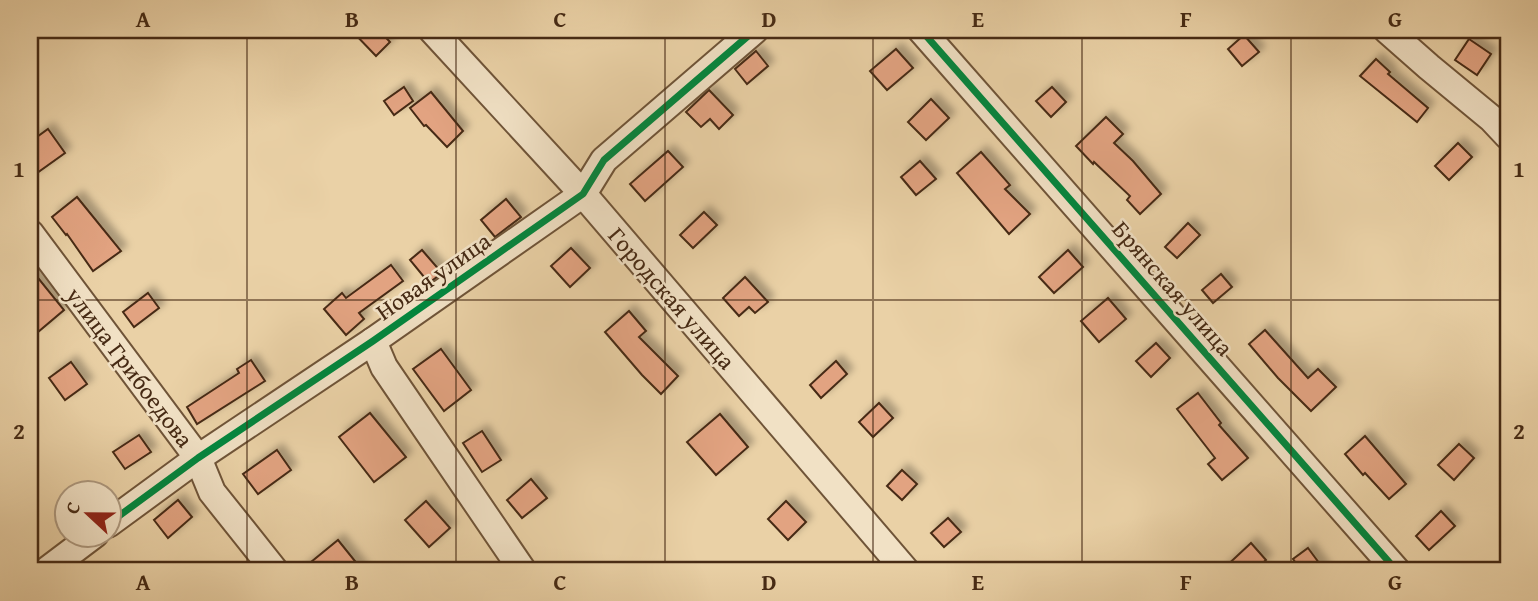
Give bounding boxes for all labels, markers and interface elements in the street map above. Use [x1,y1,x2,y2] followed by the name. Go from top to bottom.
[136,2,151,35] text: A
[345,2,359,35] text: B
[553,2,567,35] text: C
[762,2,777,35] text: D
[972,2,984,35] text: E
[1180,2,1192,35] text: F
[1388,2,1402,35] text: G
[13,152,25,185] text: 1
[1513,152,1525,185] text: 1
[1104,213,1242,364] street label: Брянская улица
[600,219,744,377] street label: Городская улица
[368,223,498,329] street label: Новая улица
[57,279,202,455] street label: улица Грибоедова
[13,414,25,447] text: 2
[1513,414,1525,447] text: 2
[52,478,122,548] north arrow
[57,497,87,518] text: С
[136,565,151,598] text: A
[345,565,359,598] text: B
[553,565,567,598] text: C
[762,565,777,598] text: D
[972,565,984,598] text: E
[1180,565,1192,598] text: F
[1388,565,1402,598] text: G

